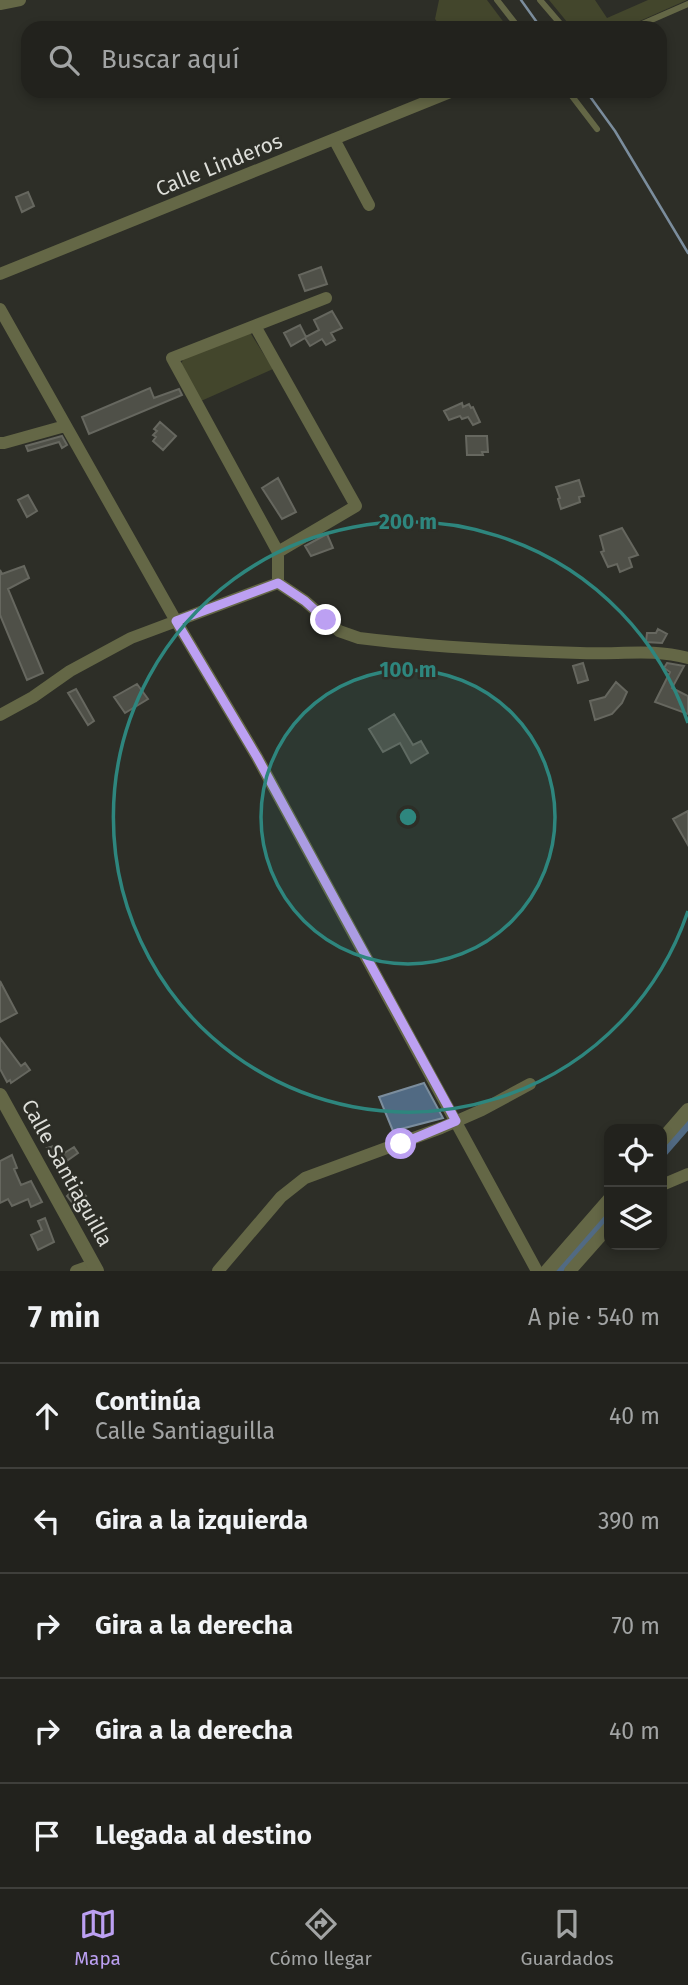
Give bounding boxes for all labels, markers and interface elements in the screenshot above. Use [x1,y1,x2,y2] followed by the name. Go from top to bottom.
[21,21,667,98] search box
[45,41,83,79] icon: search
[101,44,239,75] text: Buscar aquí
[152,128,286,202] street label: Calle Linderos
[379,509,437,535] text: 200 m
[310,604,341,635] route end
[379,657,437,683] text: 100 m
[396,805,420,829] centre of rings
[16,1095,118,1251] street label: Calle Santiaguilla
[604,1124,667,1250] map controls
[604,1124,667,1187] button: locate
[385,1128,416,1159] route start
[604,1187,667,1250] button: layers
[28,1299,100,1335] text: 7 min
[528,1303,660,1331] text: A pie · 540 m
[95,1386,201,1417] text: Continúa
[28,1397,66,1435] icon: ahead
[609,1402,660,1430] text: 40 m
[95,1417,275,1445] text: Calle Santiaguilla
[28,1502,66,1540] icon: left
[95,1505,308,1536] text: Gira a la izquierda
[598,1507,660,1535] text: 390 m
[28,1607,66,1645] icon: right
[95,1610,293,1641] text: Gira a la derecha
[611,1612,660,1640] text: 70 m
[28,1712,66,1750] icon: right
[95,1715,293,1746] text: Gira a la derecha
[609,1717,660,1745] text: 40 m
[28,1817,66,1855] icon: arrive
[95,1820,312,1851] text: Llegada al destino
[74,1905,121,1970] tab: Mapa
[270,1905,372,1970] tab: Cómo llegar
[520,1905,614,1970] tab: Guardados

